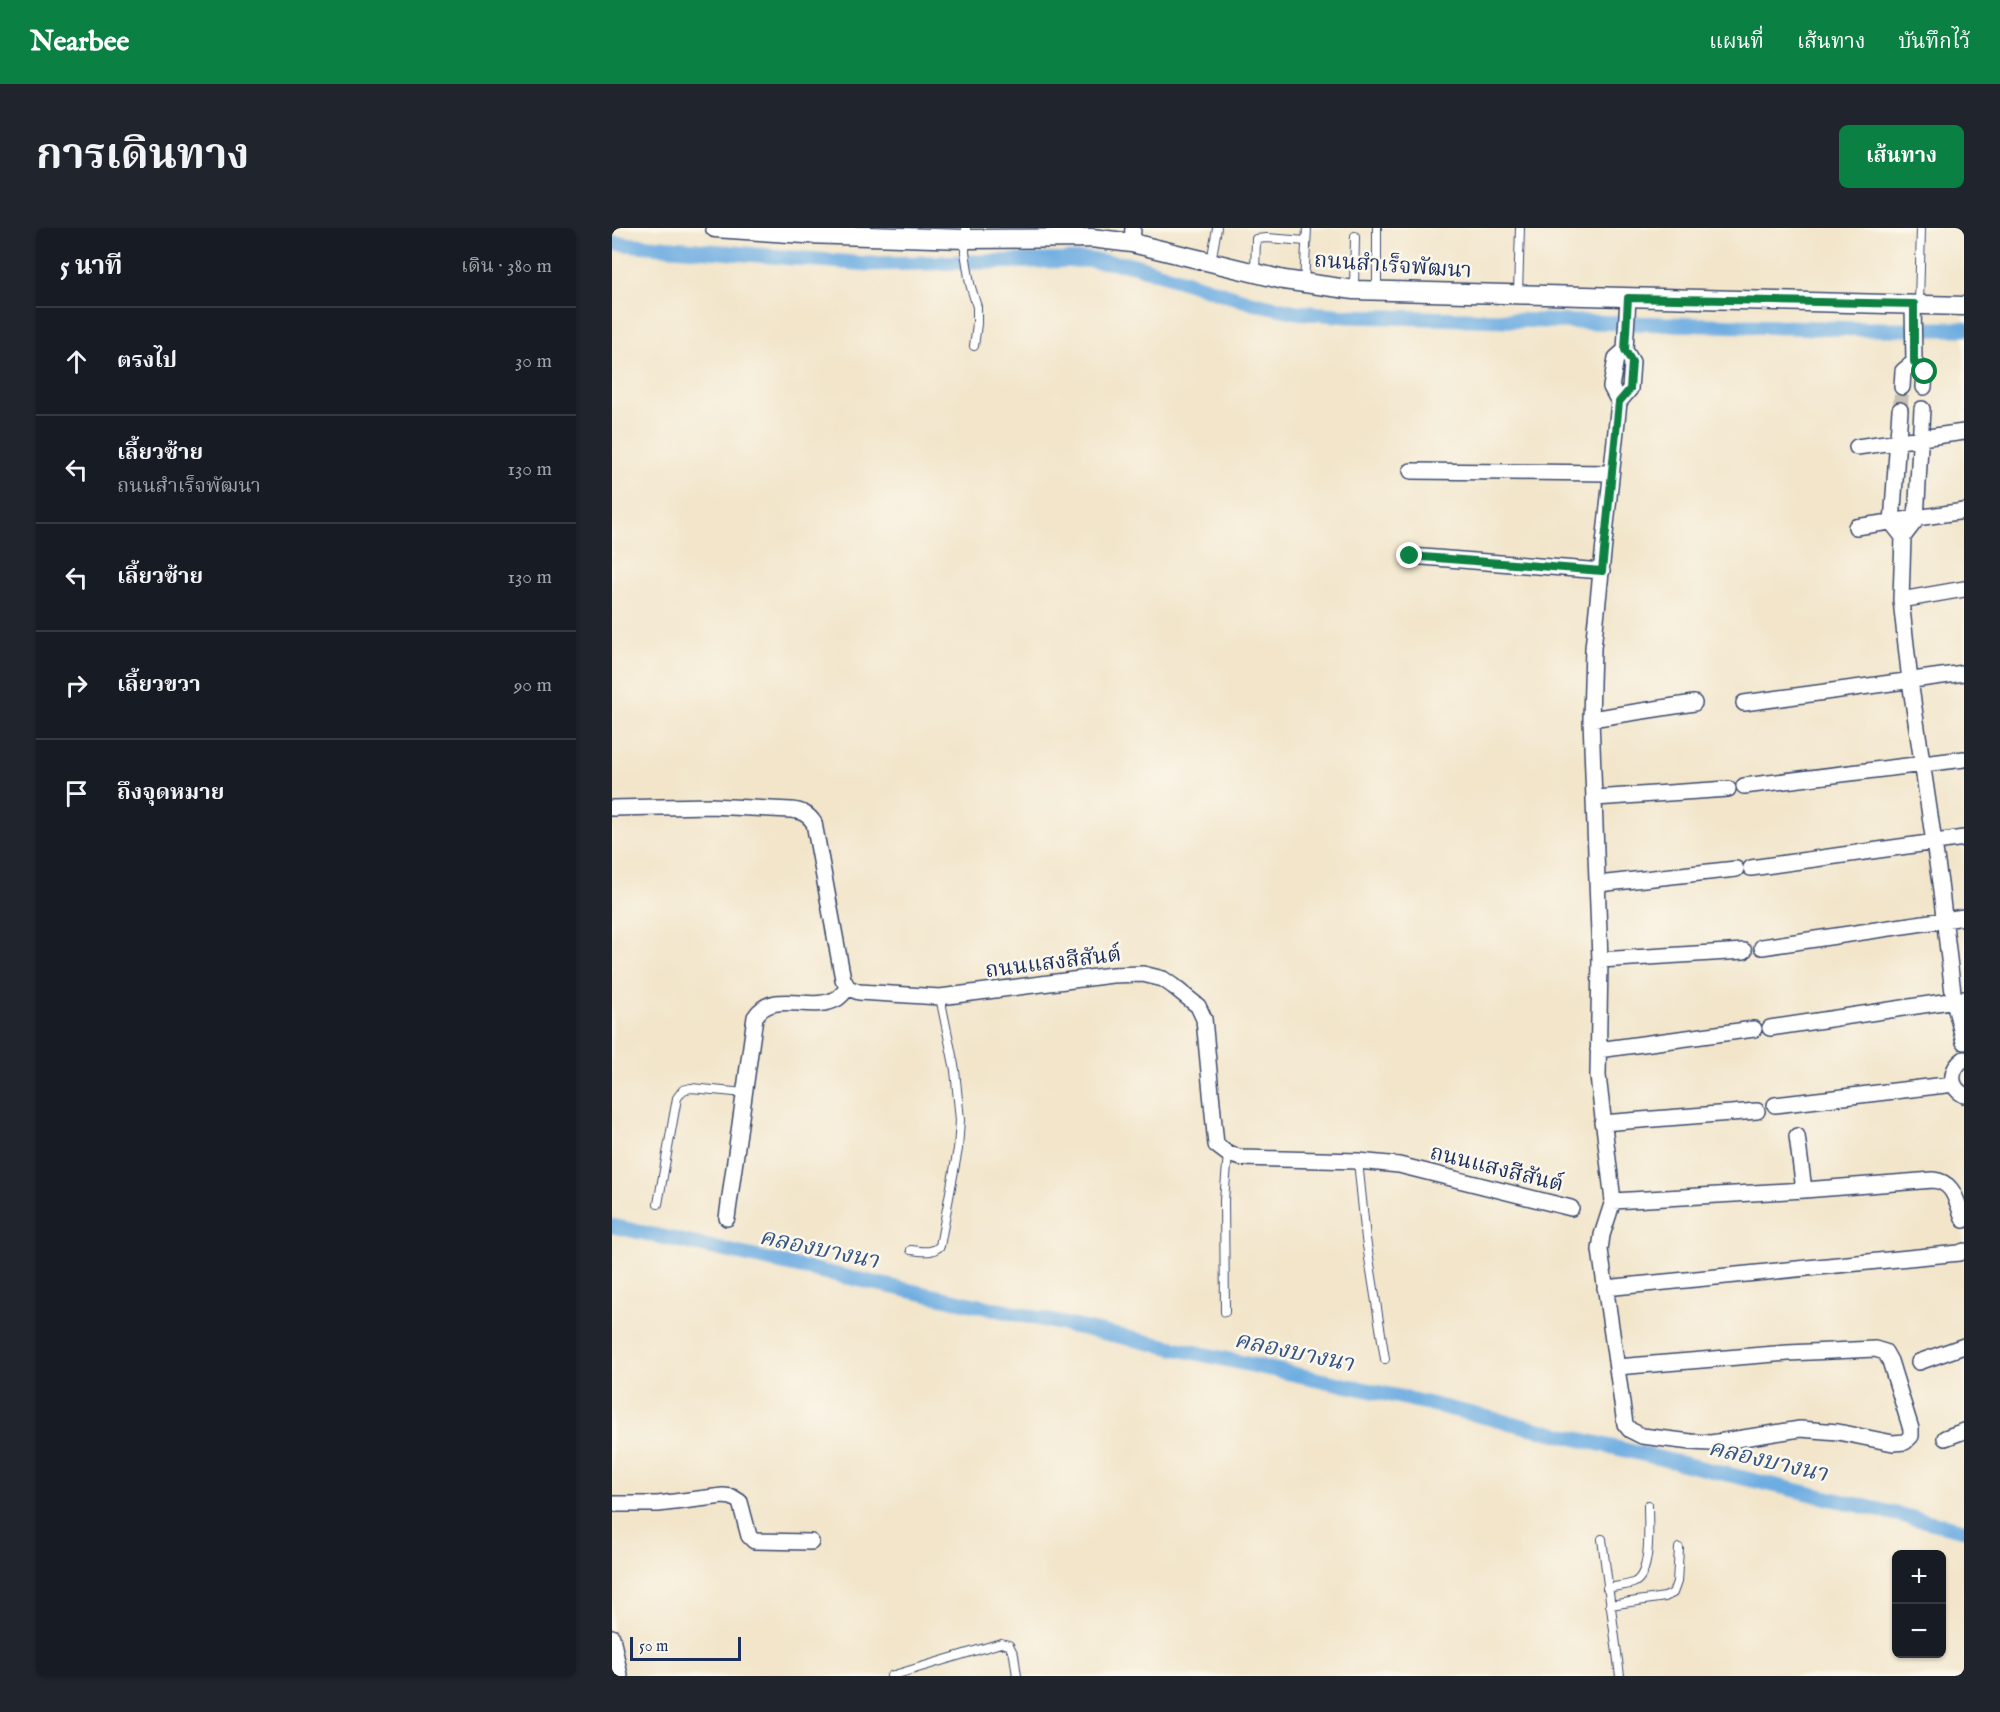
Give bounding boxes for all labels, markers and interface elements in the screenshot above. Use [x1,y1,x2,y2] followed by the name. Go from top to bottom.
[30,25,129,60] text: Nearbee
[1709,29,1764,56] text: แผนที่
[1797,29,1865,56] text: เส้นทาง
[1898,29,1970,56] text: บันทึกไว้
[1839,125,1964,188] button: เส้นทาง
[36,130,249,183] text: การเดินทาง
[1313,247,1473,285] street label: ถนนสำเร็จพัฒนา
[60,250,123,283] text: 5 นาที
[461,254,552,279] text: เดิน · 380 m
[60,345,93,378] icon: ahead
[117,347,177,375] text: ตรงไป
[515,349,552,374] text: 30 m
[1911,358,1937,384] route start
[117,439,203,467] text: เลี้ยวซ้าย
[60,453,93,486] icon: left
[507,457,552,482] text: 130 m
[117,474,261,499] text: ถนนสำเร็จพัฒนา
[1396,542,1422,568] route end
[60,561,93,594] icon: left
[117,563,203,591] text: เลี้ยวซ้าย
[507,565,552,590] text: 130 m
[60,669,93,702] icon: right
[117,671,201,699] text: เลี้ยวขวา
[514,673,552,698] text: 90 m
[60,777,93,810] icon: arrive
[117,779,224,807] text: ถึงจุดหมาย
[984,941,1123,985] street label: ถนนแสงสีสันต์
[1427,1139,1566,1199] street label: ถนนแสงสีสันต์
[756,1222,882,1277] water label: คลองบางนา
[1231,1325,1357,1380] water label: คลองบางนา
[1705,1433,1831,1490] water label: คลองบางนา
[1892,1550,1946,1658] map controls
[1892,1550,1946,1604] button: +
[1892,1604,1946,1658] button: −
[630,1634,741,1662] scale bar
[639,1637,668,1657] text: 50 m

